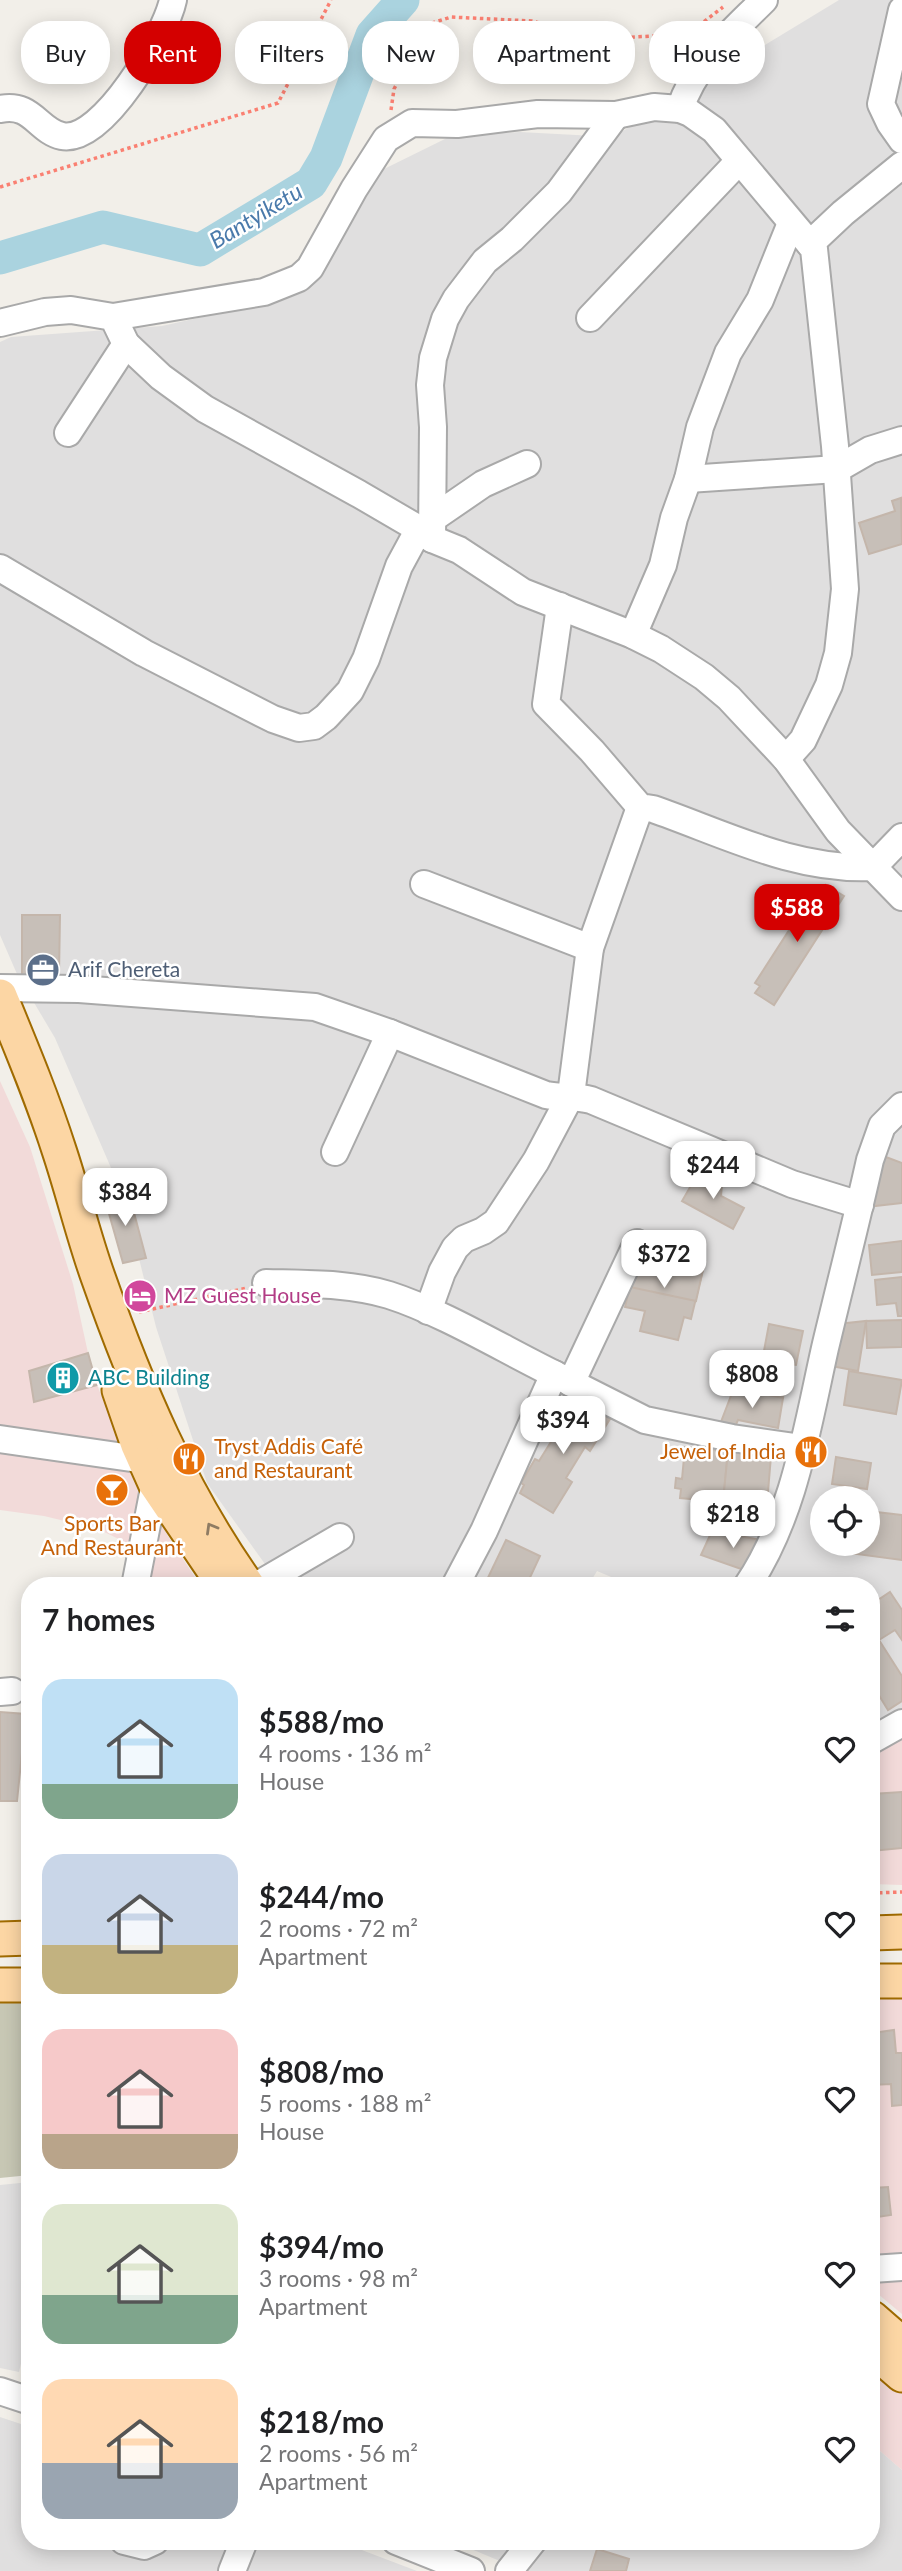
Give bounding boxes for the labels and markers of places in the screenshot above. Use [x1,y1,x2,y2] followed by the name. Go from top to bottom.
[756,884,838,944] pin: $588
[24,951,62,989] office icon: Arif Chereta
[68,956,180,981] place label: Arif Chereta
[672,1142,754,1201] pin: $244
[84,1168,166,1228] pin: $384
[623,1230,705,1290] pin: $372
[121,1277,159,1315] hotel icon: MZ Guest House
[164,1282,321,1307] place label: MZ Guest House
[711,1350,793,1410] pin: $808
[44,1359,82,1397] building icon: ABC Building
[88,1364,210,1389] place label: ABC Building
[522,1396,604,1456] pin: $394
[214,1433,363,1482] place label: Tryst Addis Café and Restaurant
[792,1433,830,1471] restaurant icon: Jewel of India
[660,1438,786,1463] place label: Jewel of India
[170,1440,208,1478] restaurant icon: Tryst Addis Café and Restaurant
[93,1471,131,1509] bar icon: Sports Bar And Restaurant
[692,1490,774,1550] pin: $218
[41,1510,184,1559] place label: Sports Bar And Restaurant

